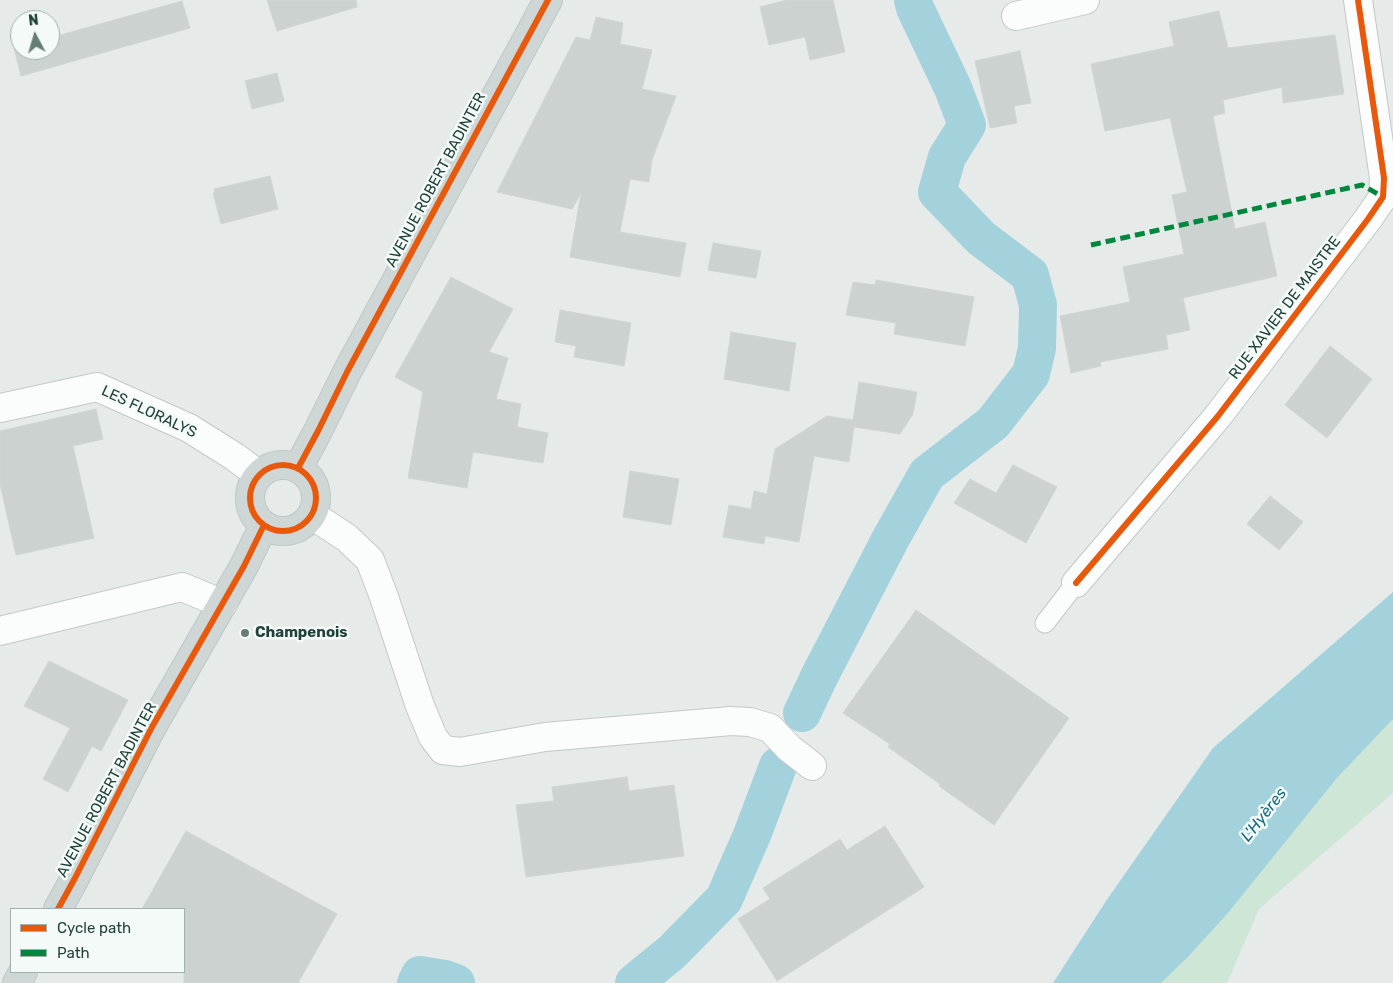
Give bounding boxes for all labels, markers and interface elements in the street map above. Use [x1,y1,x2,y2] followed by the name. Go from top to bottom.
[10,10,60,60] north arrow
[28,12,39,30] text: N
[382,89,490,271] street label: AVENUE ROBERT BADINTER
[1225,233,1345,383] street label: RUE XAVIER DE MAISTRE
[98,382,200,442] street label: LES FLORALYS
[255,624,348,642] place label: Champenois
[239,627,251,639] marker: Champenois
[53,699,161,881] street label: AVENUE ROBERT BADINTER
[1237,784,1291,846] water label: L'Hyères
[10,908,185,973] legend
[57,919,131,937] text: Cycle path
[57,944,90,962] text: Path

